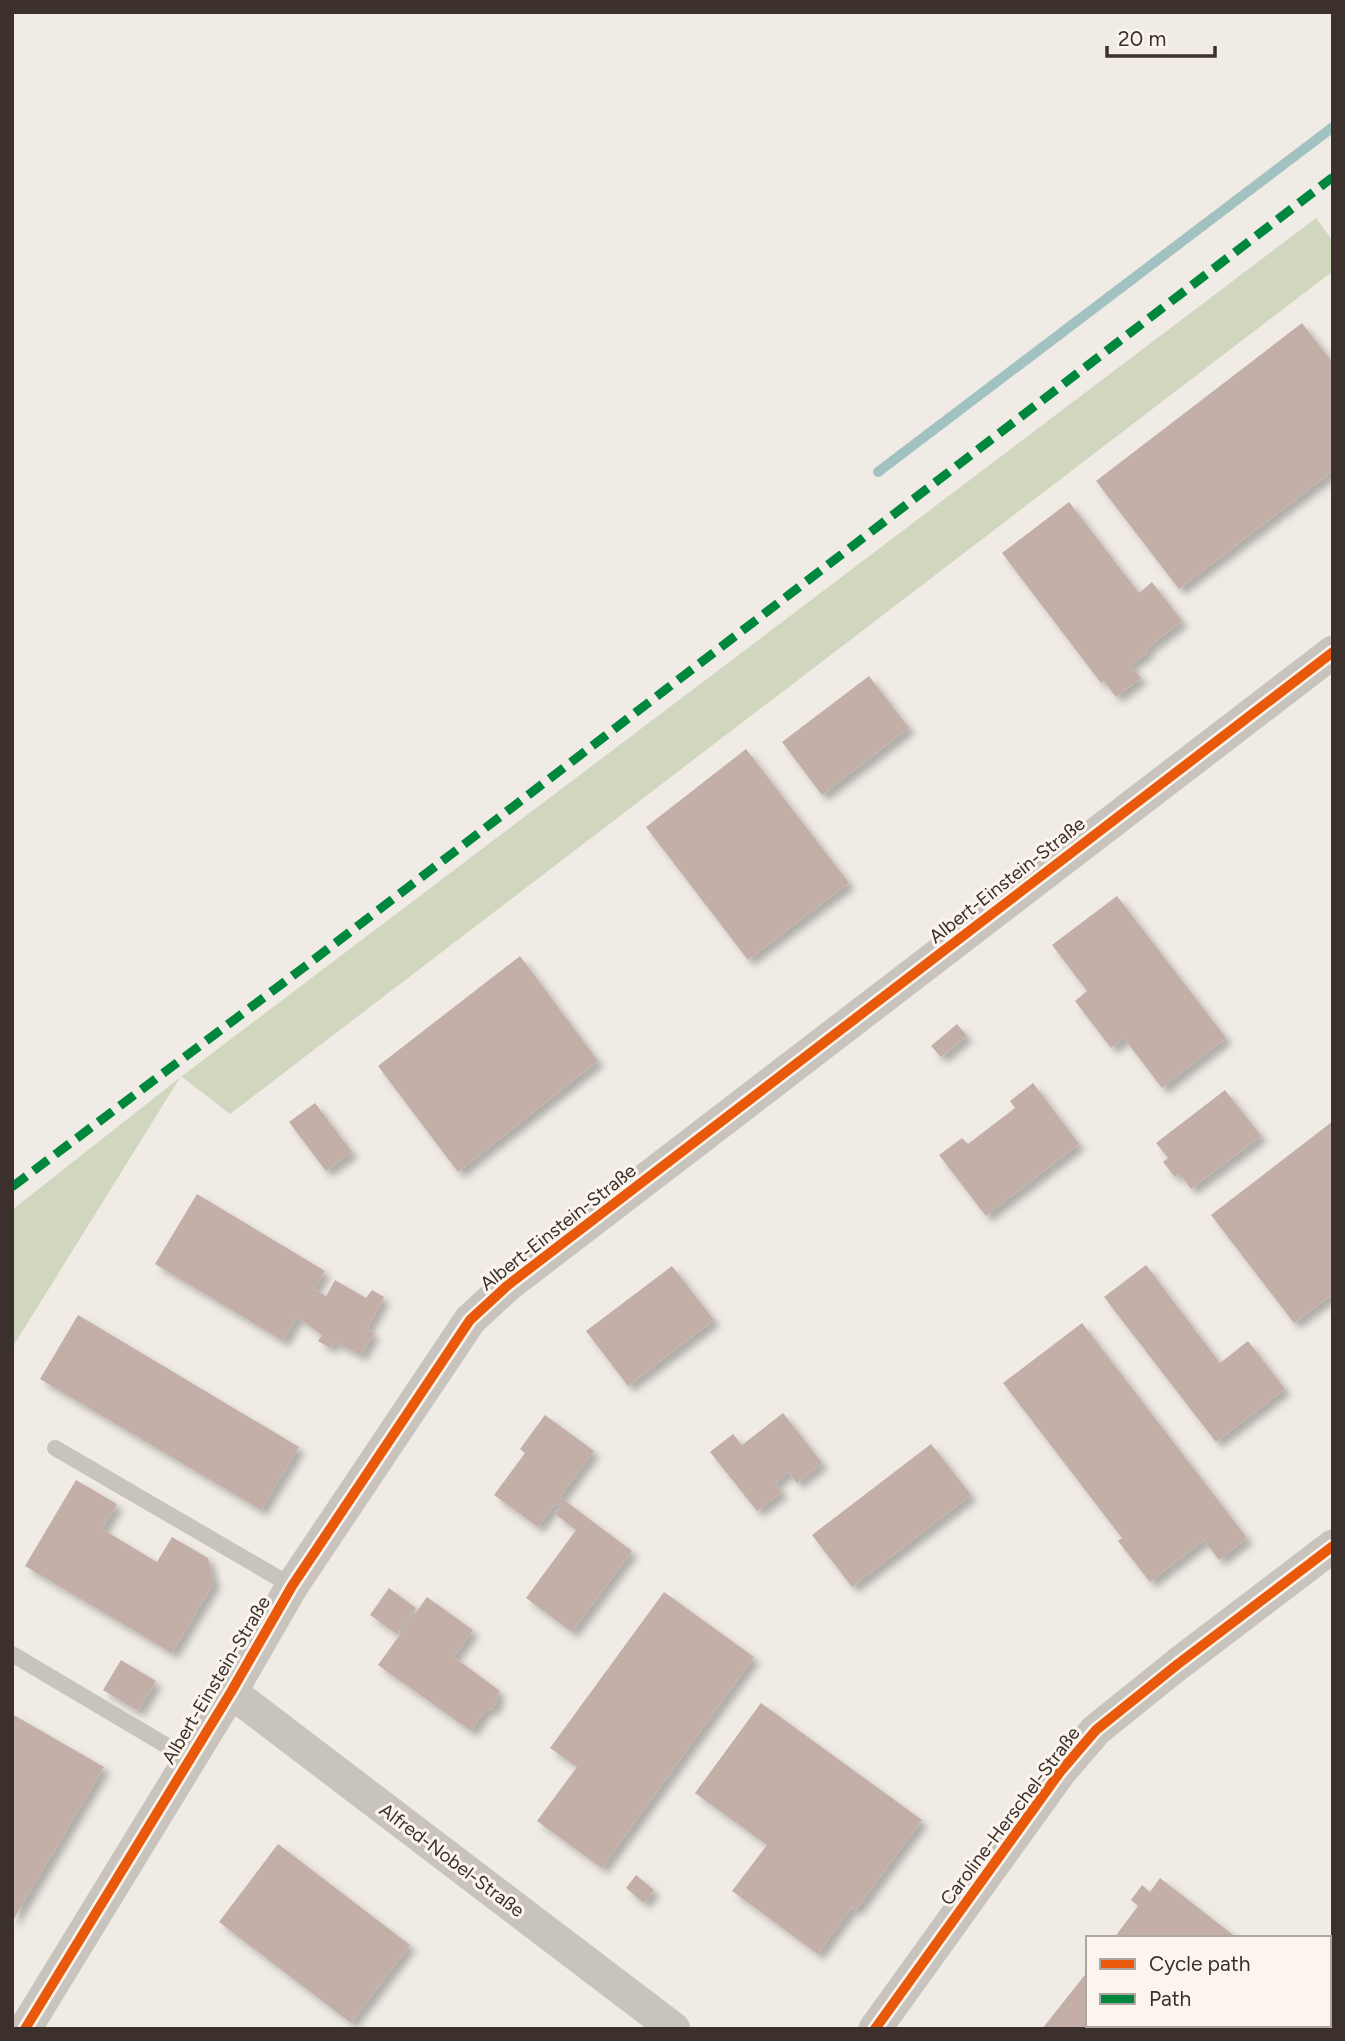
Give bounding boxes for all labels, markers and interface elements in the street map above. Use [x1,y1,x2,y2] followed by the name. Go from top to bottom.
[1107,14,1216,58] scale bar
[1118,26,1166,51] text: 20 m
[924,812,1090,948] street label: Albert-Einstein-Straße
[475,1159,641,1295] street label: Albert-Einstein-Straße
[157,1592,275,1768] street label: Albert-Einstein-Straße
[935,1722,1085,1910] street label: Caroline-Herschel-Straße
[375,1798,529,1922] street label: Alfred-Nobel-Straße
[1086,1936,1331,2027] legend
[1149,1951,1250,1976] text: Cycle path
[1149,1986,1191,2011] text: Path

